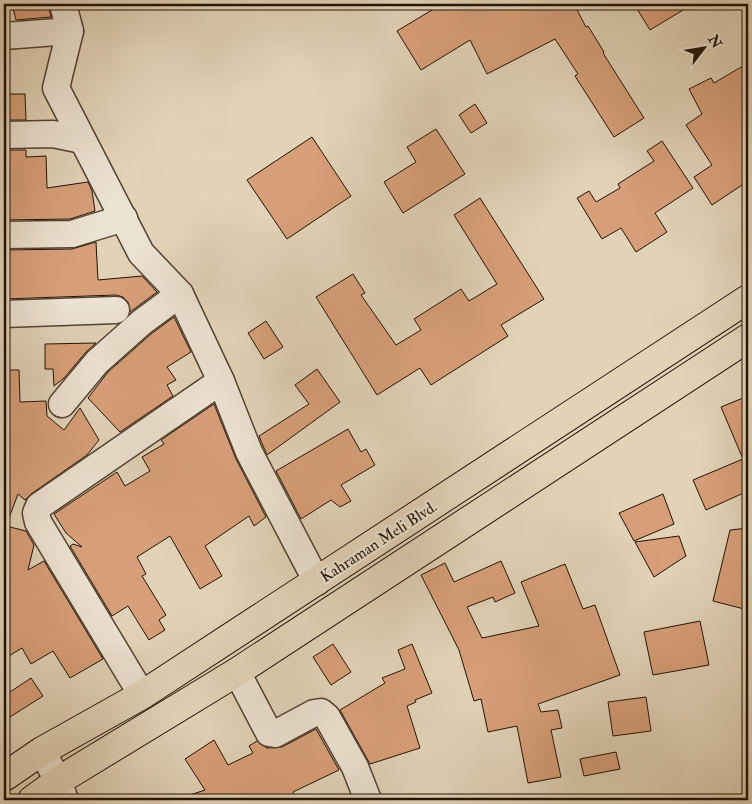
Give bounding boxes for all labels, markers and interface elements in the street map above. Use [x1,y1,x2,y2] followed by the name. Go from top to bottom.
[680,22,730,72] north arrow
[704,31,725,52] text: N
[316,497,441,587] street label: Kahraman Meli Blvd.

